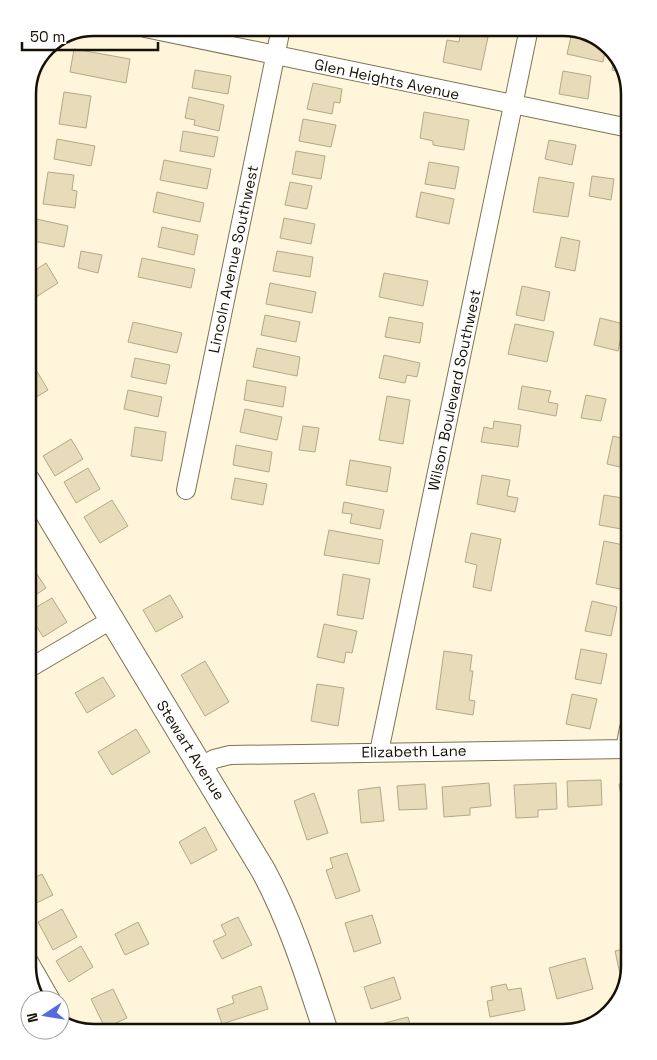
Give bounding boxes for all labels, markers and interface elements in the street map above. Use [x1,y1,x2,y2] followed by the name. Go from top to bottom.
[22,20,159,52] scale bar
[30,27,65,46] text: 50 m
[313,54,461,104] street label: Glen Heights Avenue
[204,163,262,355] street label: Lincoln Avenue Southwest
[423,287,485,493] street label: Wilson Boulevard Southwest
[153,697,229,804] street label: Stewart Avenue
[361,741,467,761] street label: Elizabeth Lane
[20,990,70,1040] north arrow
[23,1011,42,1024] text: N

